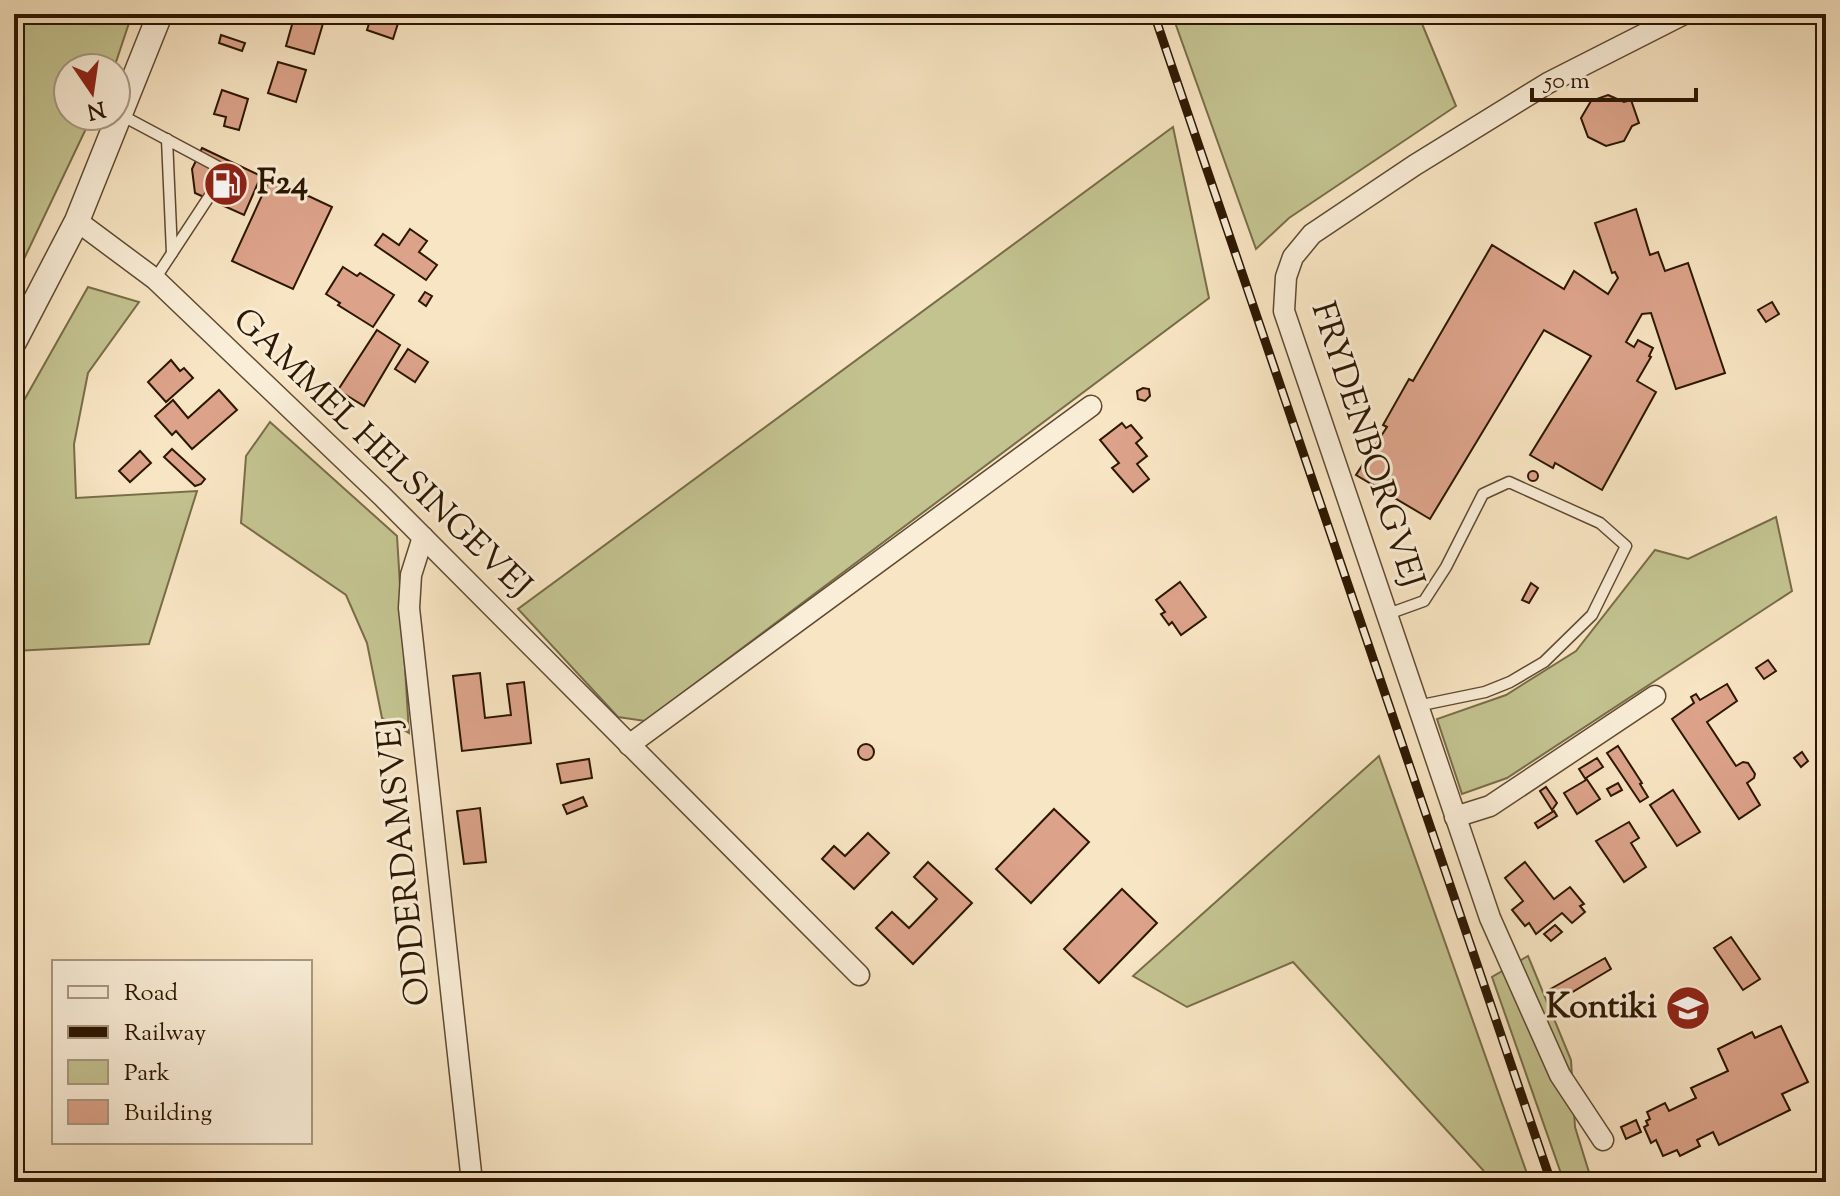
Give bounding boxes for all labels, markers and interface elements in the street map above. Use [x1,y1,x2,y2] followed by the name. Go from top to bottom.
[52,52,132,132] north arrow
[1532,52,1696,102] scale bar
[1542,65,1590,99] text: 50 m
[83,91,108,126] text: N
[202,160,250,208] fuel station icon: F24
[257,160,308,209] place label: F24
[1297,296,1435,594] street label: FRYDENBORGVEJ
[221,298,542,610] street label: GAMMEL HELSINGEVEJ
[366,716,444,1008] street label: ODDERDAMSVEJ
[52,960,312,1144] legend
[124,977,178,1011] text: Road
[1546,984,1657,1033] place label: Kontiki
[1664,984,1712,1032] school or university icon: Kontiki
[124,1017,206,1051] text: Railway
[124,1057,170,1091] text: Park
[124,1097,213,1131] text: Building

